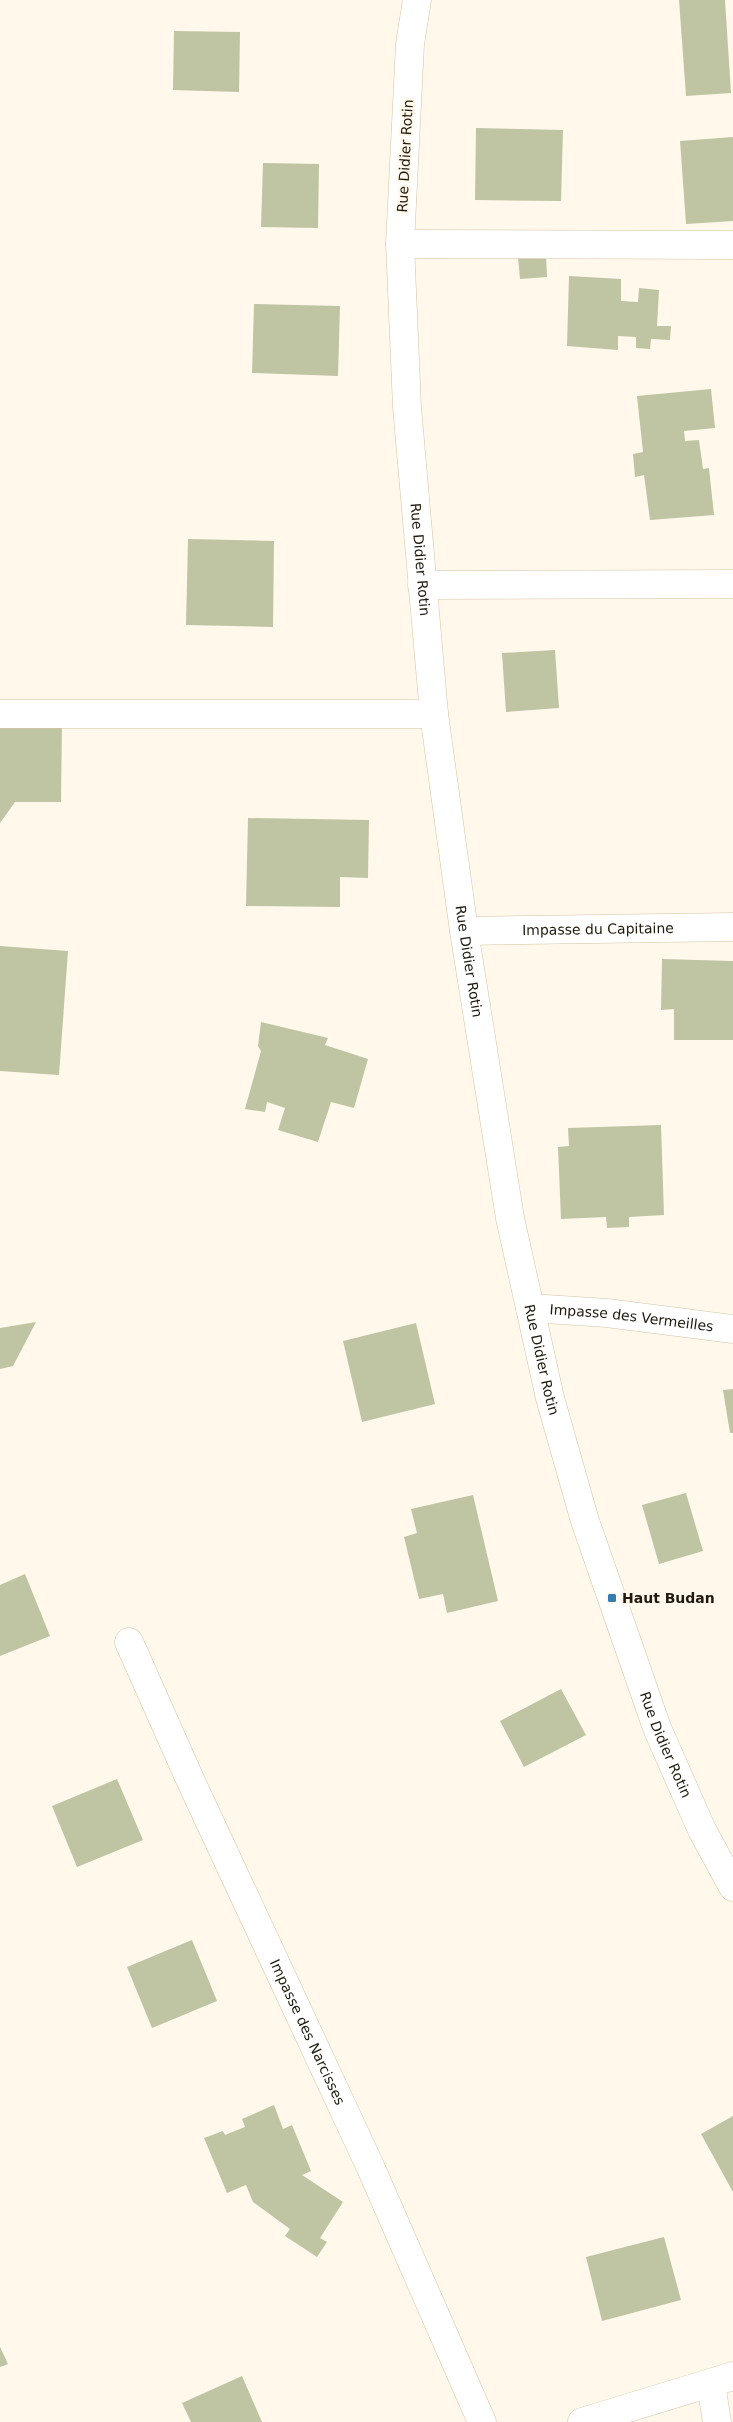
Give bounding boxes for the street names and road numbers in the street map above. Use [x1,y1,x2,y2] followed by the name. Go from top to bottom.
[394,99,416,213] street label: Rue Didier Rotin
[407,502,433,617] street label: Rue Didier Rotin
[453,904,486,1019] street label: Rue Didier Rotin
[522,920,674,938] street label: Impasse du Capitaine
[549,1301,714,1334] street label: Impasse des Vermeilles
[521,1303,562,1417] street label: Rue Didier Rotin
[637,1690,695,1800] street label: Rue Didier Rotin
[267,1957,348,2107] street label: Impasse des Narcisses

